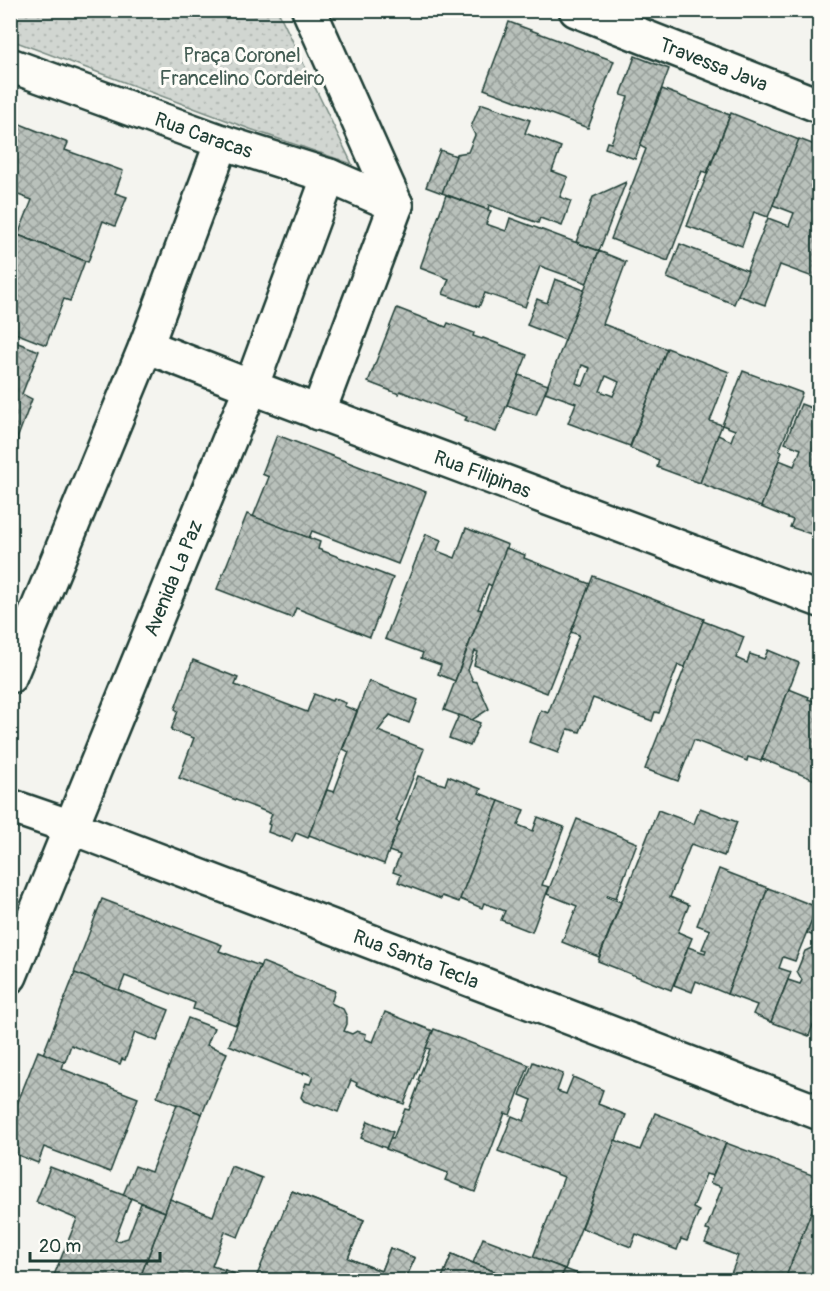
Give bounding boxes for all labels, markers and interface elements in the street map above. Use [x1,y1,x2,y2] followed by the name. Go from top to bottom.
[656,32,771,97] street label: Travessa Java
[160,43,325,91] park label: Praça Coronel Francelino Cordeiro
[151,107,256,164] street label: Rua Caracas
[430,445,534,504] street label: Rua Filipinas
[138,516,208,640] street label: Avenida La Paz
[350,924,482,995] street label: Rua Santa Tecla
[30,1225,160,1263] scale bar
[39,1235,81,1258] text: 20 m

